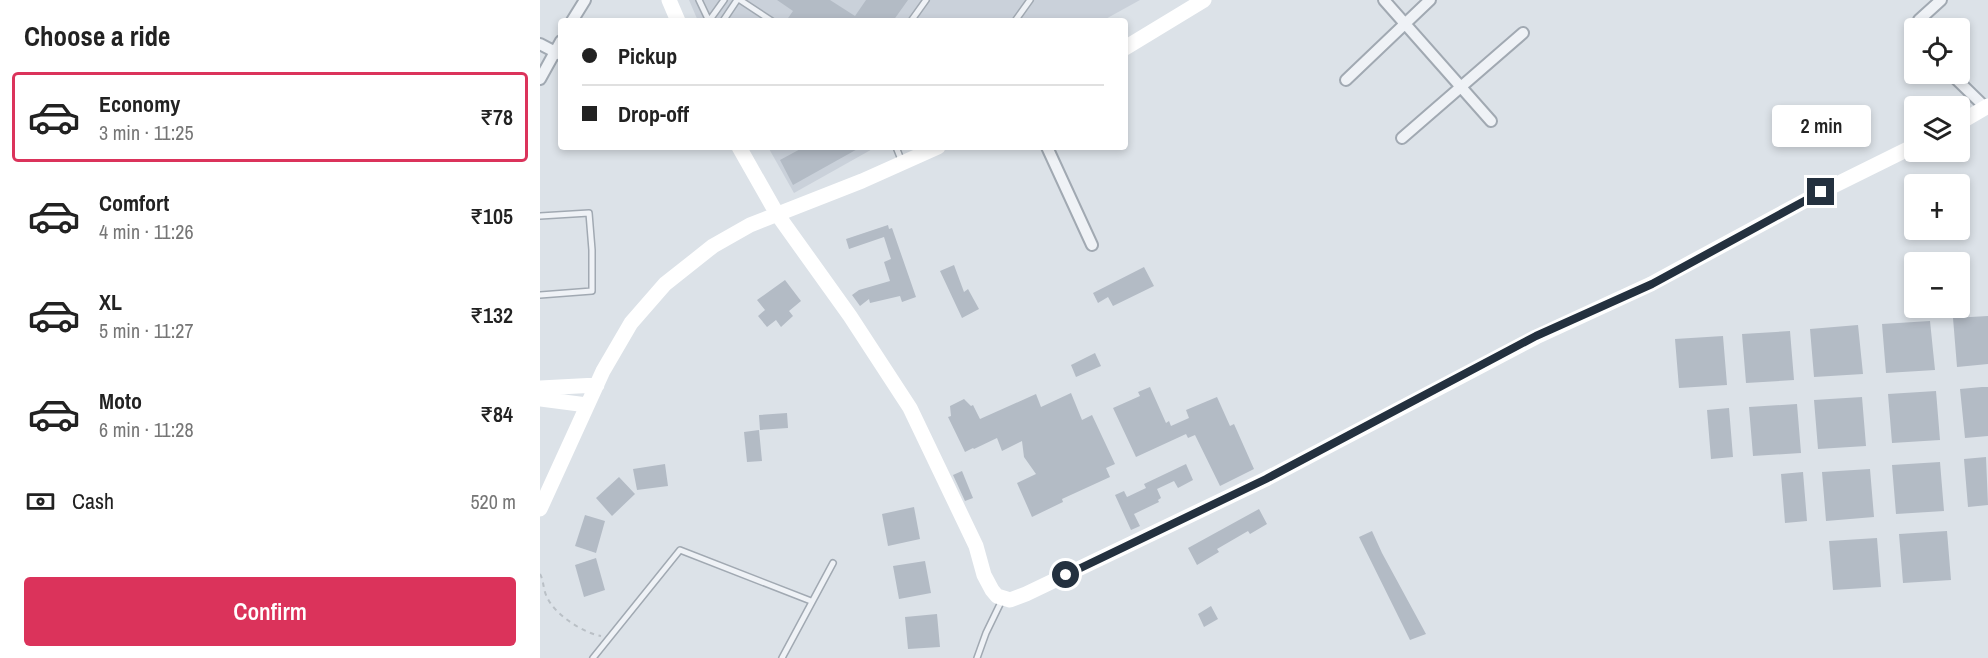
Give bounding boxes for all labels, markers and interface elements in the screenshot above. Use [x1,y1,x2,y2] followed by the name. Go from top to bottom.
[24,18,170,54] text: Choose a ride
[1904,18,1970,318] map controls
[1904,18,1970,84] button: locate
[618,41,677,71] text: Pickup
[99,89,180,119] text: Economy
[27,90,81,144] icon: car
[1904,96,1970,162] button: layers
[618,99,689,129] text: Drop-off
[480,102,513,132] text: ₹78
[1772,105,1870,147] callout: 2 min
[1800,112,1843,139] text: 2 min
[99,119,194,146] text: 3 min · 11:25
[1904,174,1970,240] button: +
[1807,178,1834,205] route end
[99,188,169,218] text: Comfort
[27,189,81,243] icon: car
[470,201,513,231] text: ₹105
[99,218,194,245] text: 4 min · 11:26
[1904,252,1970,318] button: −
[99,287,122,317] text: XL
[27,288,81,342] icon: car
[470,300,513,330] text: ₹132
[99,317,194,344] text: 5 min · 11:27
[99,386,142,416] text: Moto
[27,387,81,441] icon: car
[480,399,513,429] text: ₹84
[99,416,194,443] text: 6 min · 11:28
[24,485,57,518] icon: cash
[72,486,114,516] text: Cash
[470,488,516,515] text: 520 m
[1052,561,1079,588] route start
[24,577,516,646] button: Confirm

